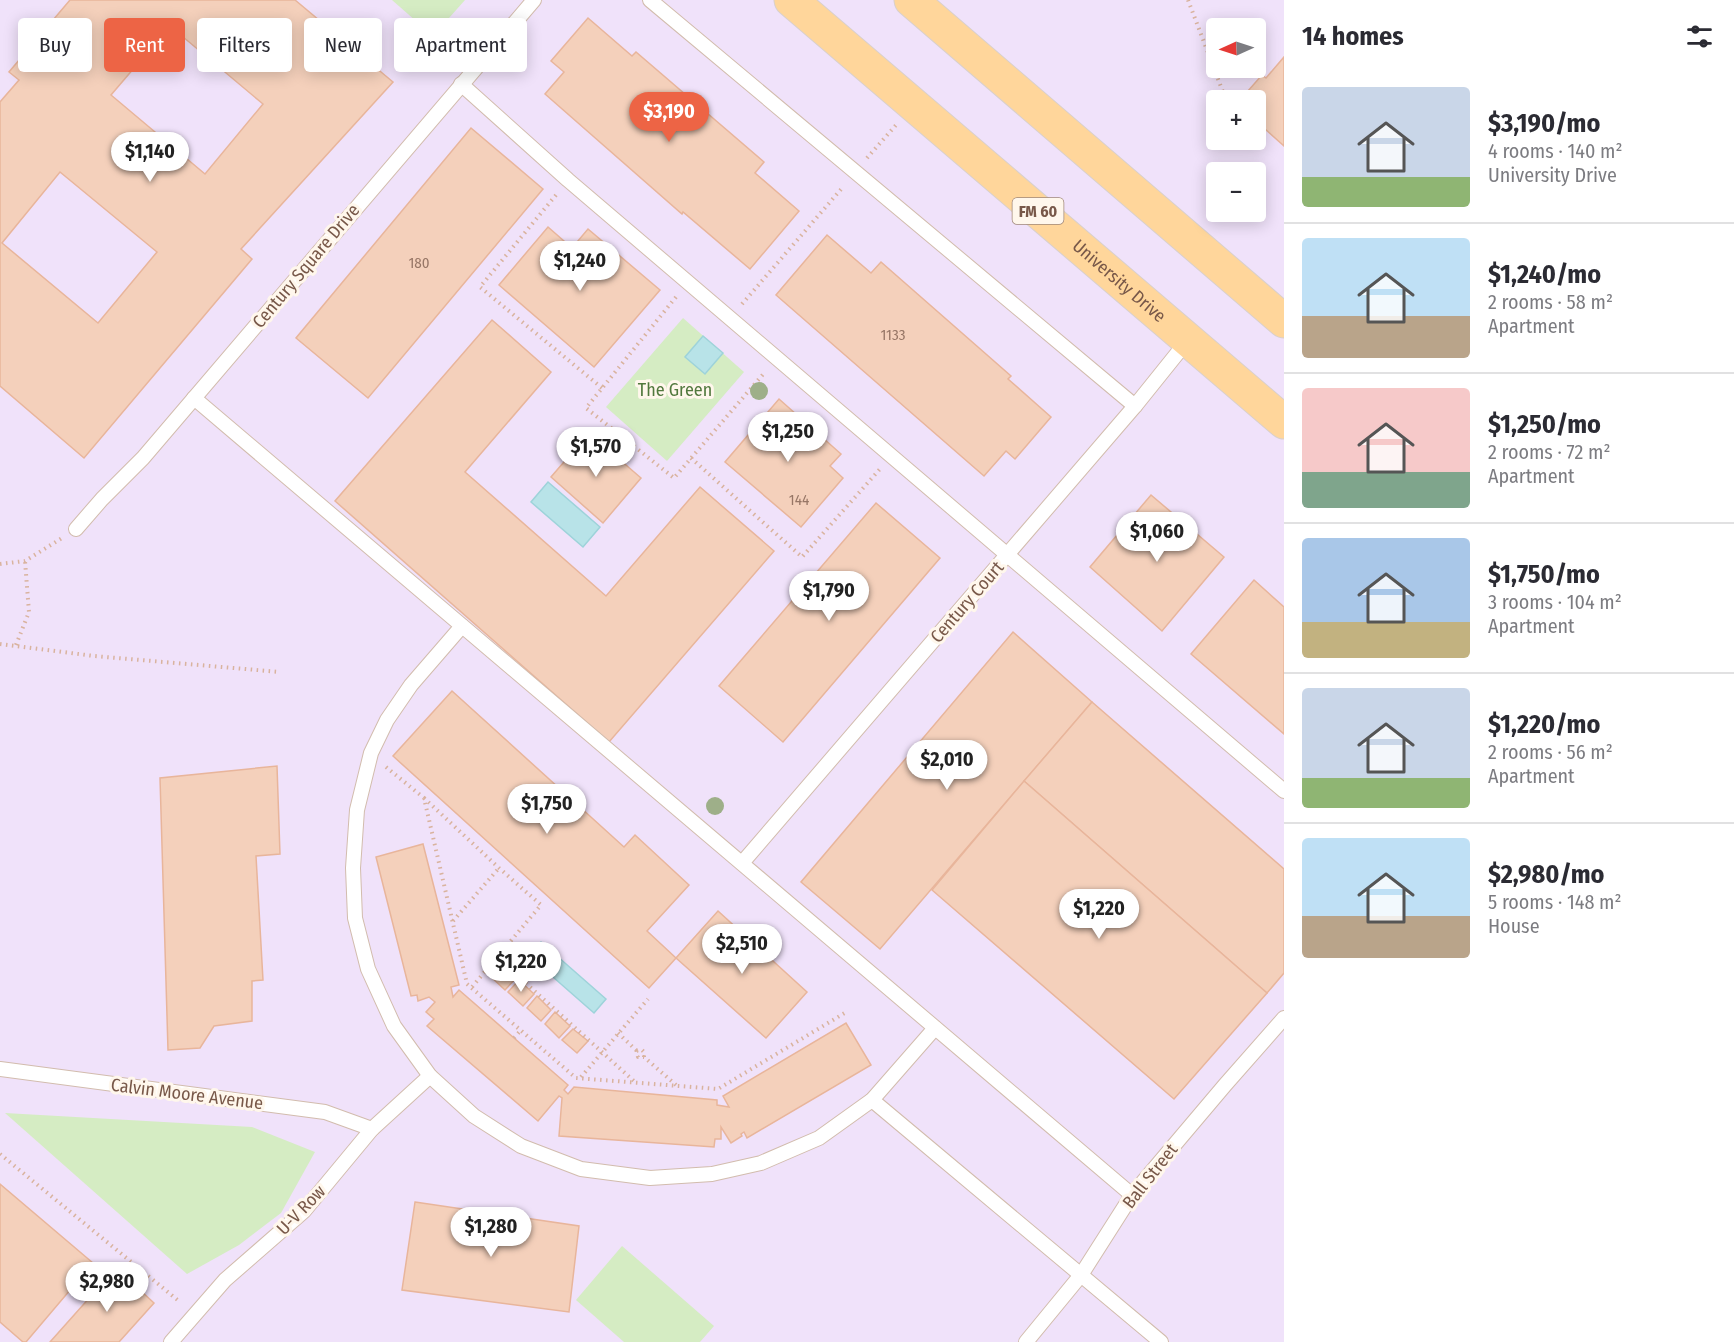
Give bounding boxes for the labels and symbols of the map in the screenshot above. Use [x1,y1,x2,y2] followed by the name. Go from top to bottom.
[1206,18,1266,78] north arrow
[620,92,718,143] pin: $3,190
[101,132,199,183] pin: $1,140
[1012,198,1064,224] road number: FM 60
[248,200,364,332] street label: Century Square Drive
[1068,235,1170,327] street label: University Drive
[531,241,629,292] pin: $1,240
[408,254,430,272] house number: 180
[880,326,906,344] house number: 1133
[638,379,712,401] park label: The Green
[739,412,837,463] pin: $1,250
[547,427,645,478] pin: $1,570
[789,491,809,509] house number: 144
[1108,512,1206,563] pin: $1,060
[926,557,1008,647] street label: Century Court
[780,571,878,622] pin: $1,790
[898,740,996,791] pin: $2,010
[498,784,596,835] pin: $1,750
[1050,889,1148,940] pin: $1,220
[693,924,791,975] pin: $2,510
[472,942,570,993] pin: $1,220
[110,1074,264,1114] street label: Calvin Moore Avenue
[1118,1139,1182,1213] street label: Ball Street
[272,1180,330,1240] street label: U-V Row
[442,1207,540,1258] pin: $1,280
[58,1262,156,1313] pin: $2,980

